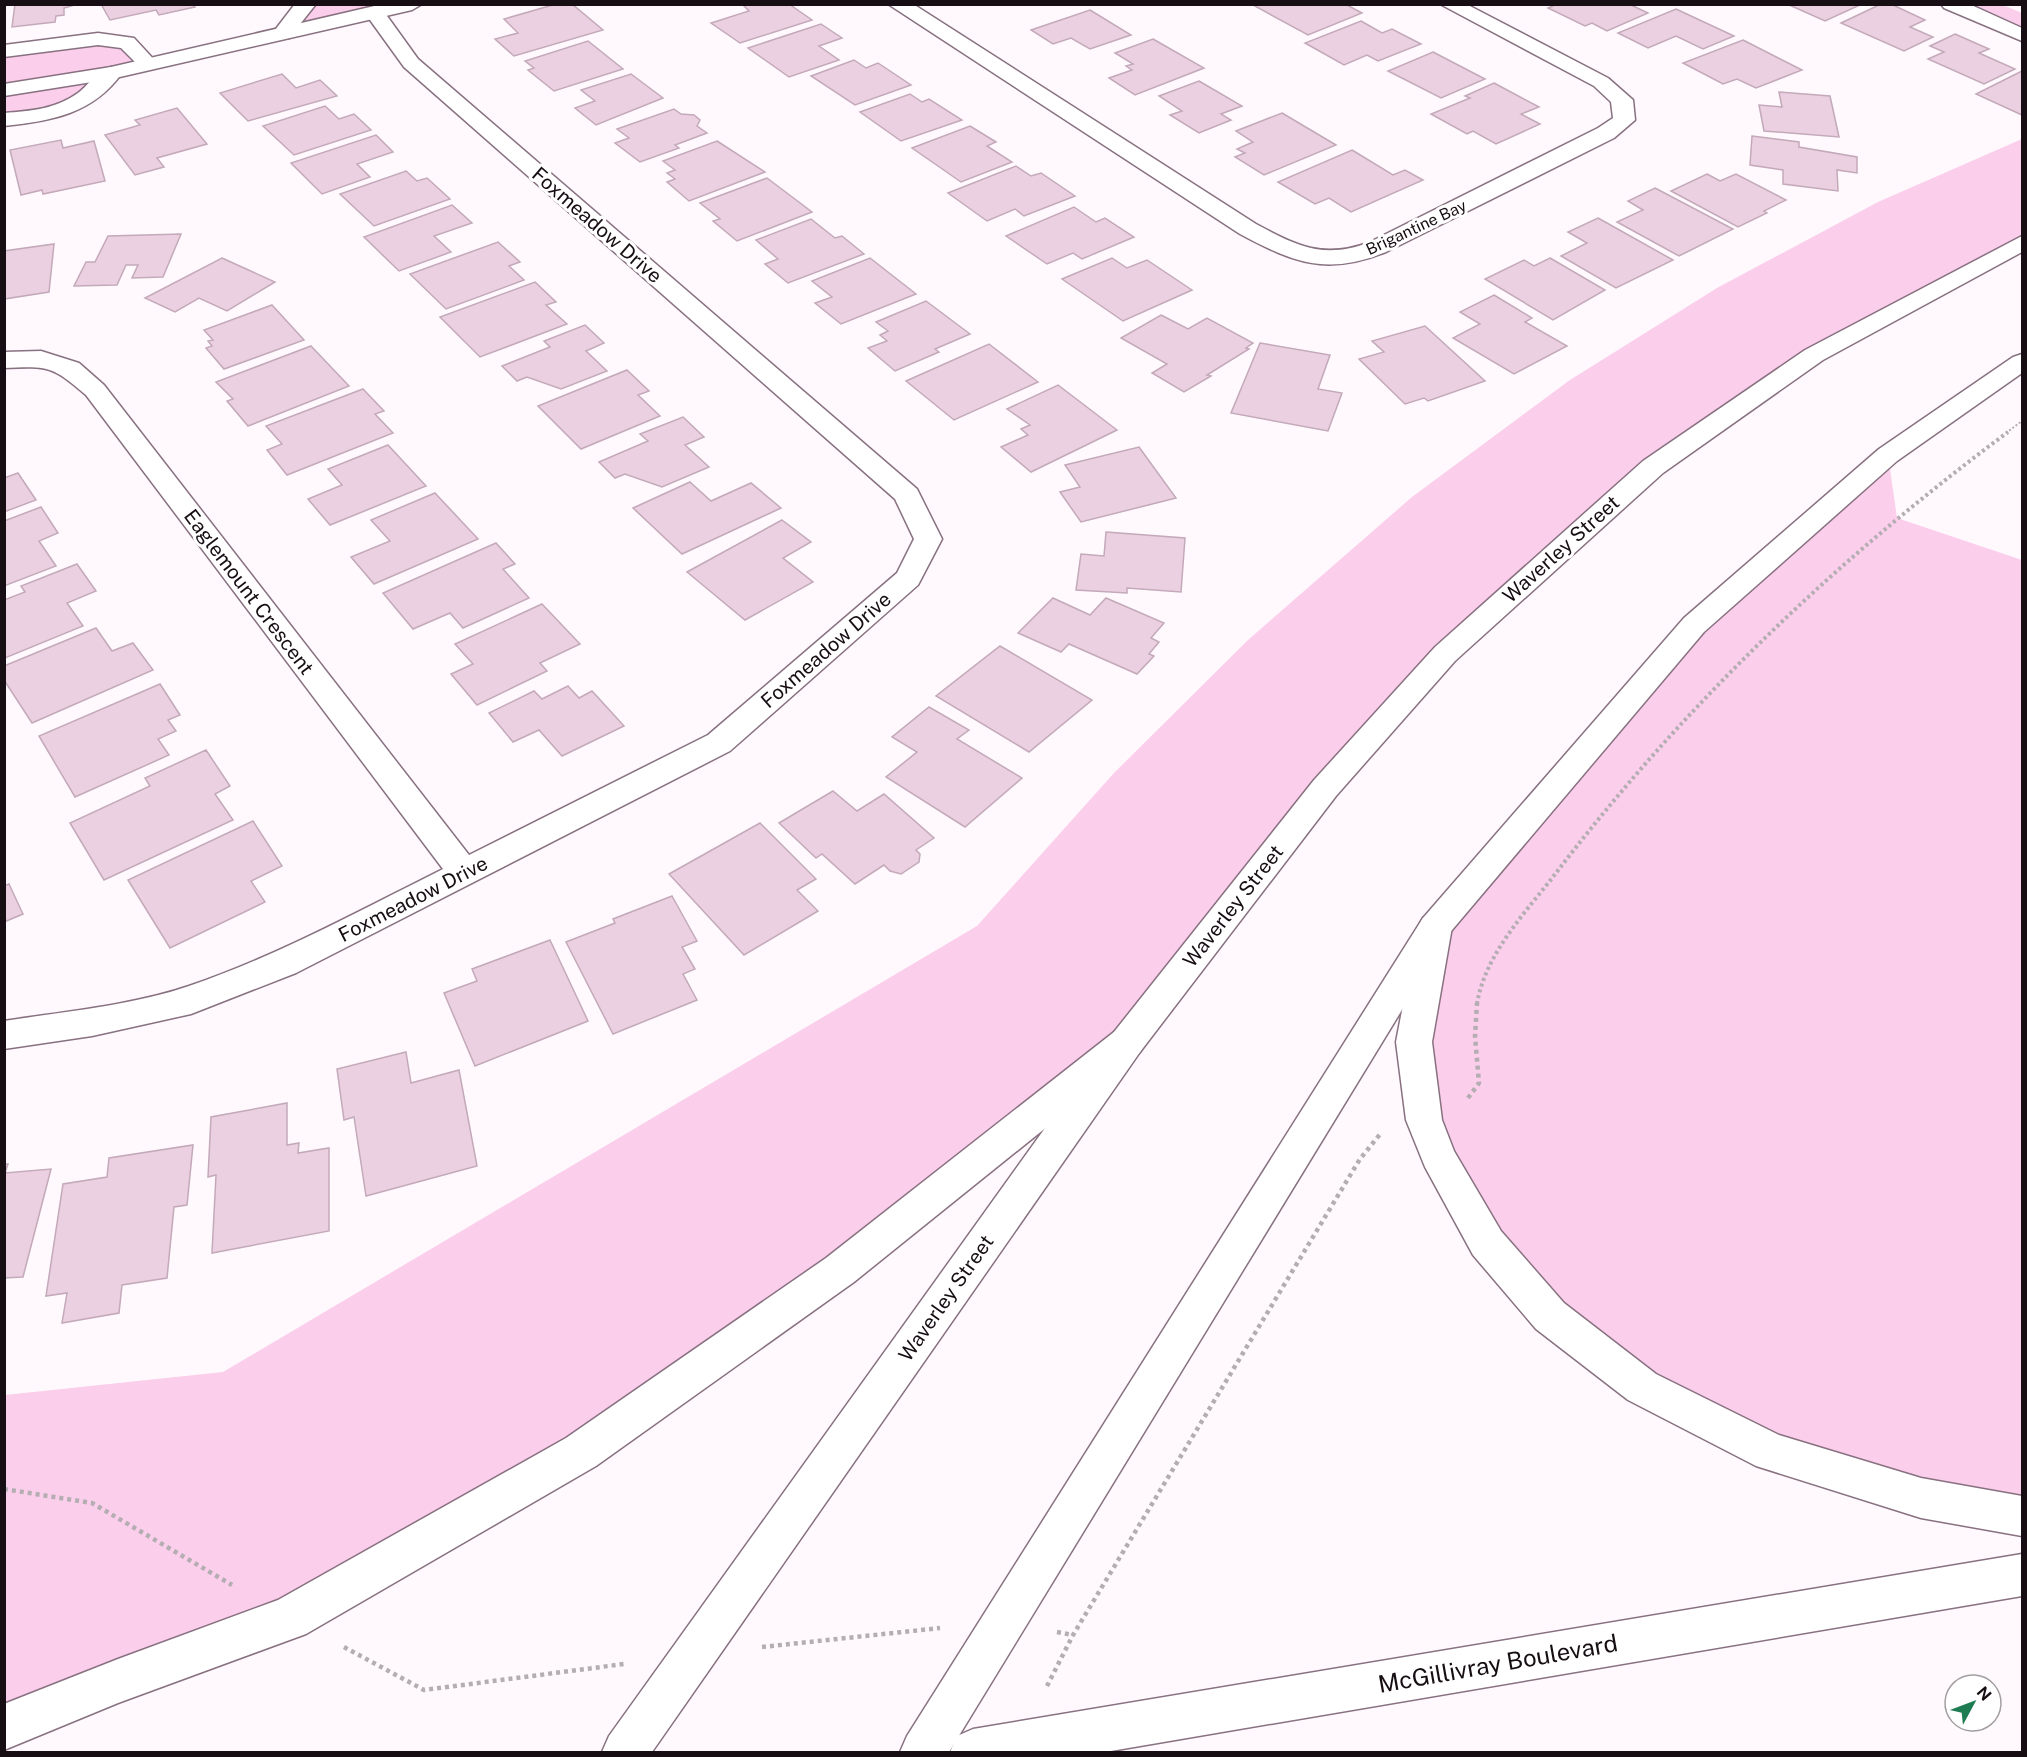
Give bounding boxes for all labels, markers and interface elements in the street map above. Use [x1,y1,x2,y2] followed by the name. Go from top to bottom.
[527,162,667,288] street label: Foxmeadow Drive
[1363,196,1470,259] street label: Brigantine Bay
[1498,490,1624,608] street label: Waverley Street
[179,505,319,679] street label: Eaglemount Crescent
[756,587,896,713] street label: Foxmeadow Drive
[1178,840,1288,972] street label: Waverley Street
[334,851,492,947] street label: Foxmeadow Drive
[894,1230,998,1366] street label: Waverley Street
[1376,1628,1620,1698] street label: McGillivray Boulevard
[1943,1673,2003,1733] north arrow
[1973,1683,1995,1704] text: N

